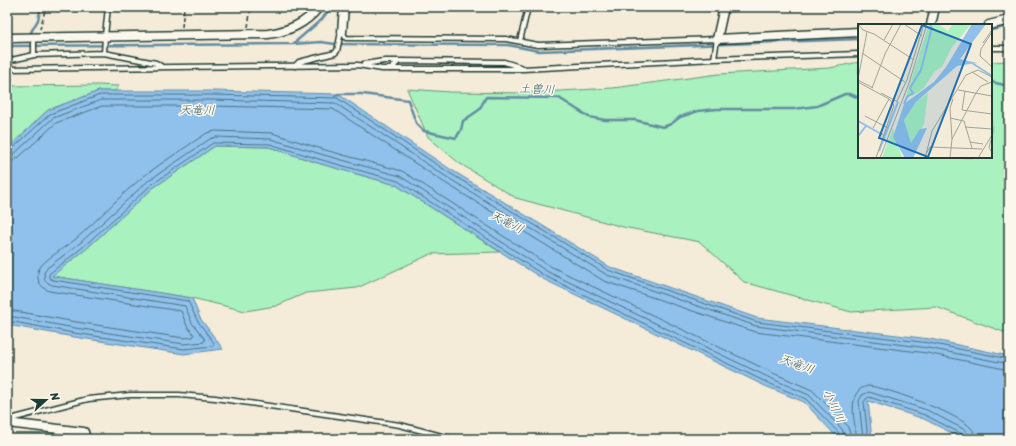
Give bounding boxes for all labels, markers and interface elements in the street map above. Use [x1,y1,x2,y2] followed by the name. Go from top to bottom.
[858,24,992,158] inset map
[519,77,555,101] water label: 土曽川
[179,99,215,121] water label: 天竜川
[486,204,528,240] water label: 天竜川
[776,348,818,380] water label: 天竜川
[26,380,66,420] north arrow
[816,385,852,427] water label: 小川川
[44,389,65,404] text: N

